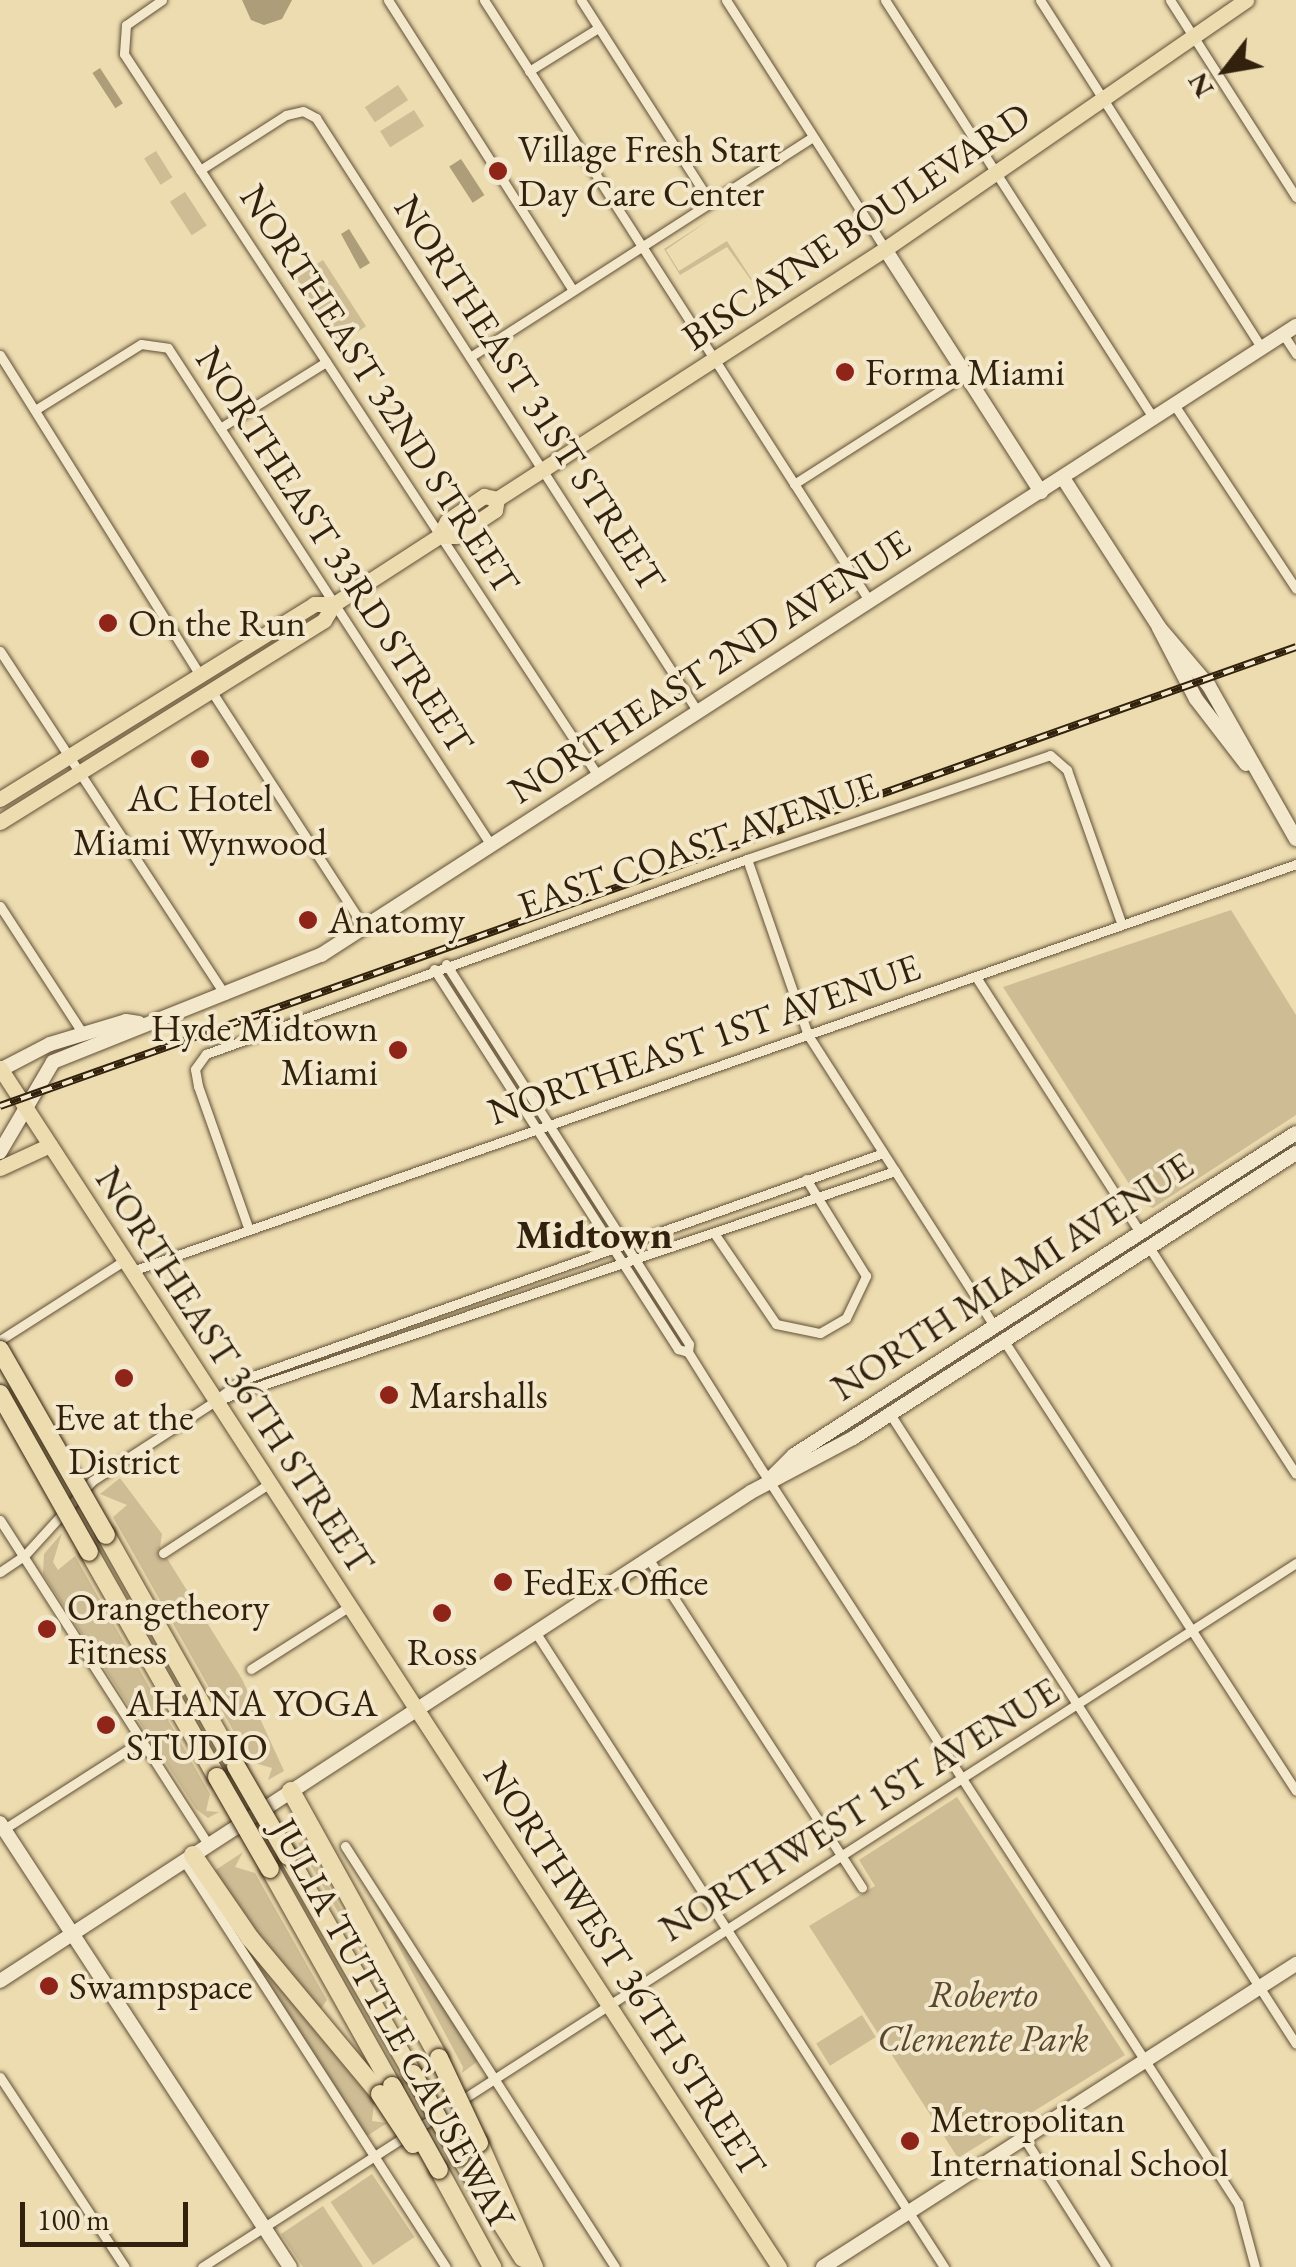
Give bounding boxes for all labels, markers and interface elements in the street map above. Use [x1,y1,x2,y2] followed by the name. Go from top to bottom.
[1176,20,1276,120] north arrow
[1179,66,1222,104] text: N
[673,92,1039,360] street label: BISCAYNE BOULEVARD
[518,126,780,215] place label: Village Fresh Start Day Care Center
[487,160,509,182] marker: Village Fresh Start Day Care Center
[231,176,529,602] street label: NORTHEAST 32ND STREET
[385,186,675,600] street label: NORTHEAST 31ST STREET
[186,338,484,762] street label: NORTHEAST 33RD STREET
[865,349,1065,395] place label: Forma Miami
[834,361,856,383] marker: Forma Miami
[500,519,918,813] street label: NORTHEAST 2ND AVENUE
[128,600,306,646] place label: On the Run
[97,612,119,634] marker: On the Run
[189,748,211,770] marker: AC Hotel Miami Wynwood
[512,762,884,928] street label: EAST COAST AVENUE
[73,775,327,864] place label: AC Hotel Miami Wynwood
[328,897,465,943] place label: Anatomy
[297,909,319,931] marker: Anatomy
[482,944,926,1134] street label: NORTHEAST 1ST AVENUE
[151,1005,378,1094] place label: Hyde Midtown Miami
[387,1039,409,1061] marker: Hyde Midtown Miami
[823,1142,1201,1410] street label: NORTH MIAMI AVENUE
[86,1158,384,1582] street label: NORTHEAST 36TH STREET
[515,1210,673,1258] district label: Midtown
[113,1367,135,1389] marker: Eve at the District
[409,1372,548,1418] place label: Marshalls
[378,1384,400,1406] marker: Marshalls
[54,1394,194,1484] place label: Eve at the District
[523,1559,708,1605] place label: FedEx Office
[492,1571,514,1593] marker: FedEx Office
[67,1584,269,1674] place label: Orangetheory Fitness
[431,1602,453,1624] marker: Ross
[36,1618,58,1640] marker: Orangetheory Fitness
[407,1629,477,1675] place label: Ross
[651,1667,1067,1951] street label: NORTHWEST 1ST AVENUE
[126,1680,378,1770] place label: AHANA YOGA STUDIO
[95,1714,117,1736] marker: AHANA YOGA STUDIO
[474,1753,776,2185] street label: NORTHWEST 36TH STREET
[261,1810,525,2236] street label: JULIA TUTTLE CAUSEWAY
[69,1963,253,2009] place label: Swampspace
[877,1971,1089,2060] park label: Roberto Clemente Park
[38,1975,60,1997] marker: Swampspace
[930,2096,1229,2186] place label: Metropolitan International School
[899,2130,921,2152] marker: Metropolitan International School
[25,2182,192,2244] scale bar
[37,2200,110,2239] text: 100 m

